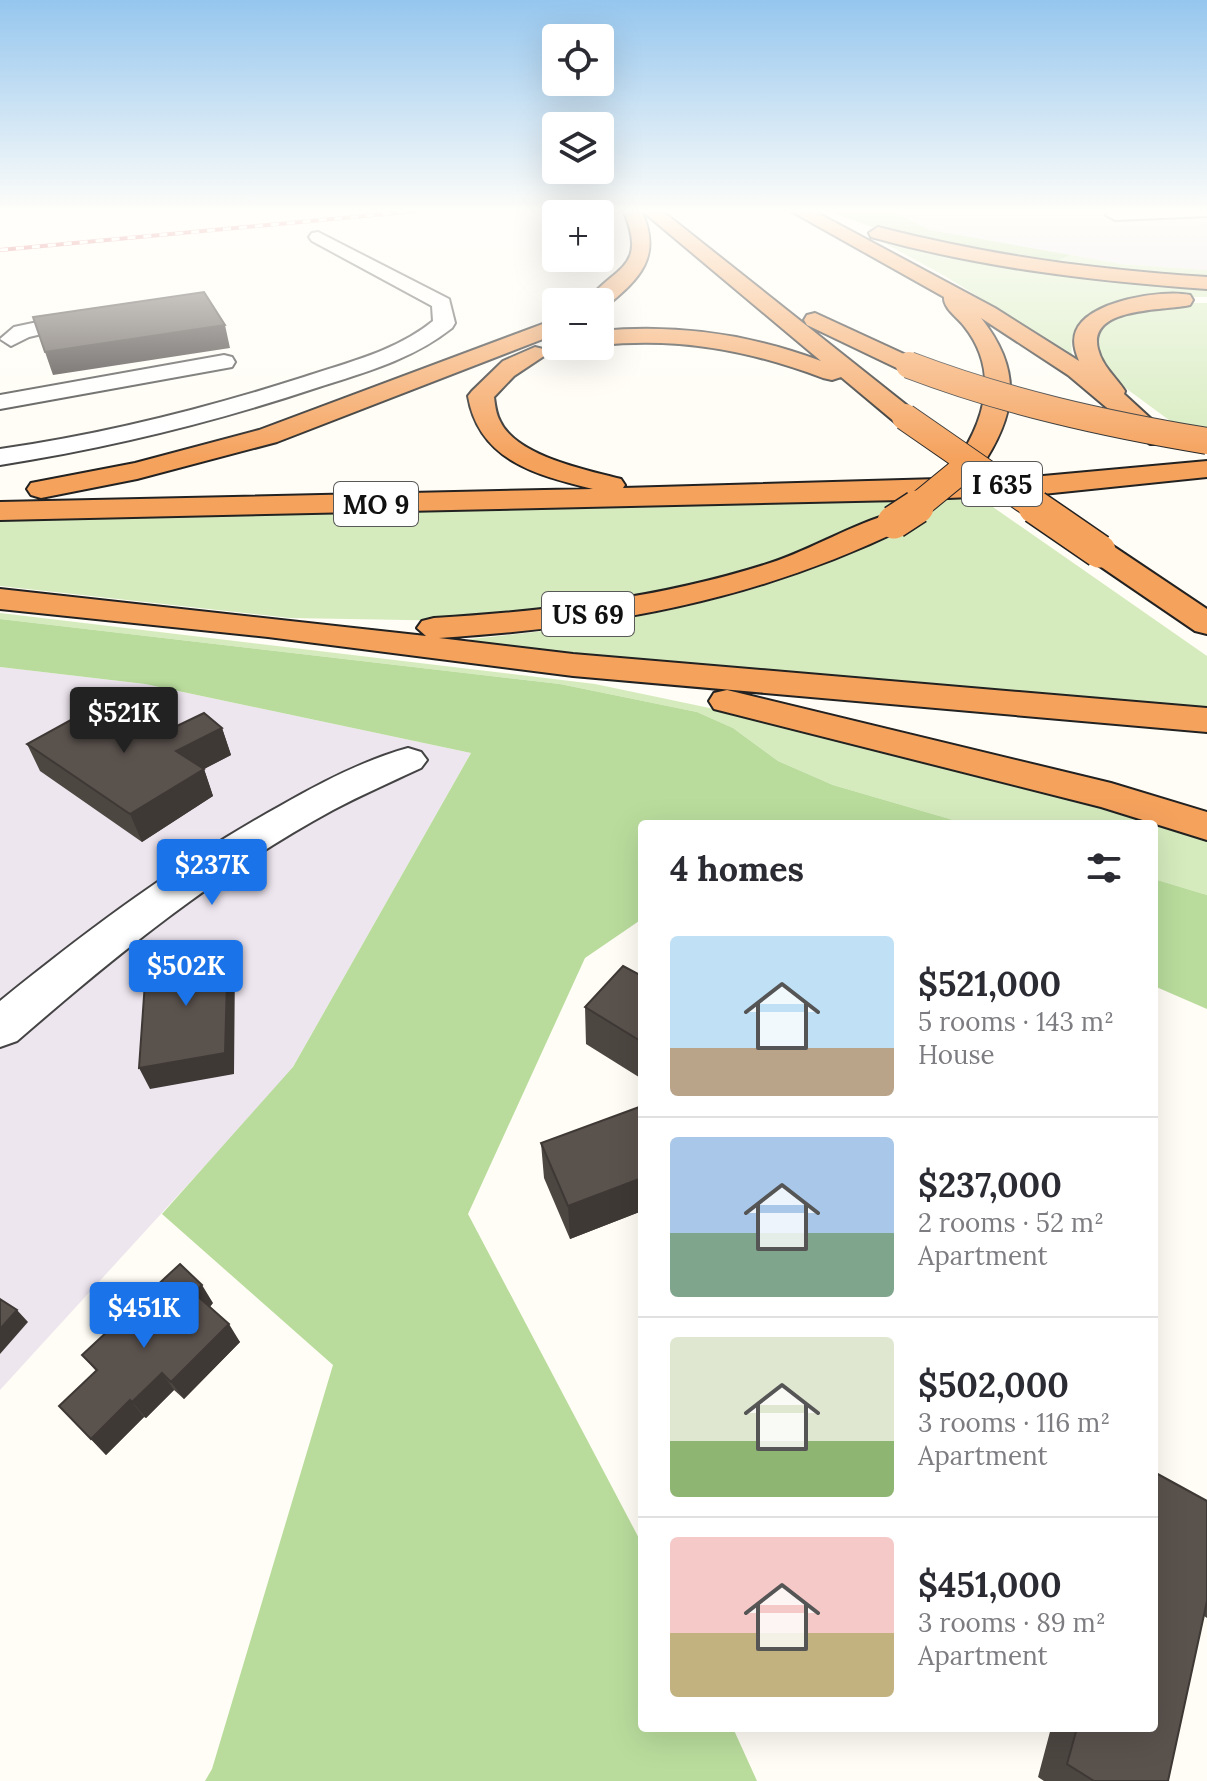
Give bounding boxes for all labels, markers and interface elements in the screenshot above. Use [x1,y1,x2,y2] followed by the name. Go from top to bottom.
[542,24,614,360] map controls
[542,24,614,96] button: locate
[542,112,614,184] button: layers
[542,200,614,272] button: +
[542,288,614,360] button: −
[962,462,1042,506] road number: I 635
[334,482,418,526] road number: MO 9
[542,592,634,636] road number: US 69
[68,687,180,755] pin: $521K
[88,696,160,729] text: $521K
[156,839,268,907] pin: $237K
[1082,846,1126,890] icon: filters
[670,847,804,890] text: 4 homes
[175,848,249,881] text: $237K
[130,940,242,1008] pin: $502K
[147,949,225,982] text: $502K
[918,962,1061,1005] text: $521,000
[734,968,830,1064] icon: home
[918,1005,1114,1038] text: 5 rooms · 143 m²
[918,1038,995,1071] text: House
[918,1163,1062,1206] text: $237,000
[734,1169,830,1265] icon: home
[918,1206,1104,1239] text: 2 rooms · 52 m²
[918,1239,1048,1272] text: Apartment
[88,1282,200,1350] pin: $451K
[108,1291,180,1324] text: $451K
[918,1363,1069,1406] text: $502,000
[734,1369,830,1465] icon: home
[918,1406,1110,1439] text: 3 rooms · 116 m²
[918,1439,1048,1472] text: Apartment
[918,1563,1062,1606] text: $451,000
[734,1569,830,1665] icon: home
[918,1606,1106,1639] text: 3 rooms · 89 m²
[918,1639,1048,1672] text: Apartment

